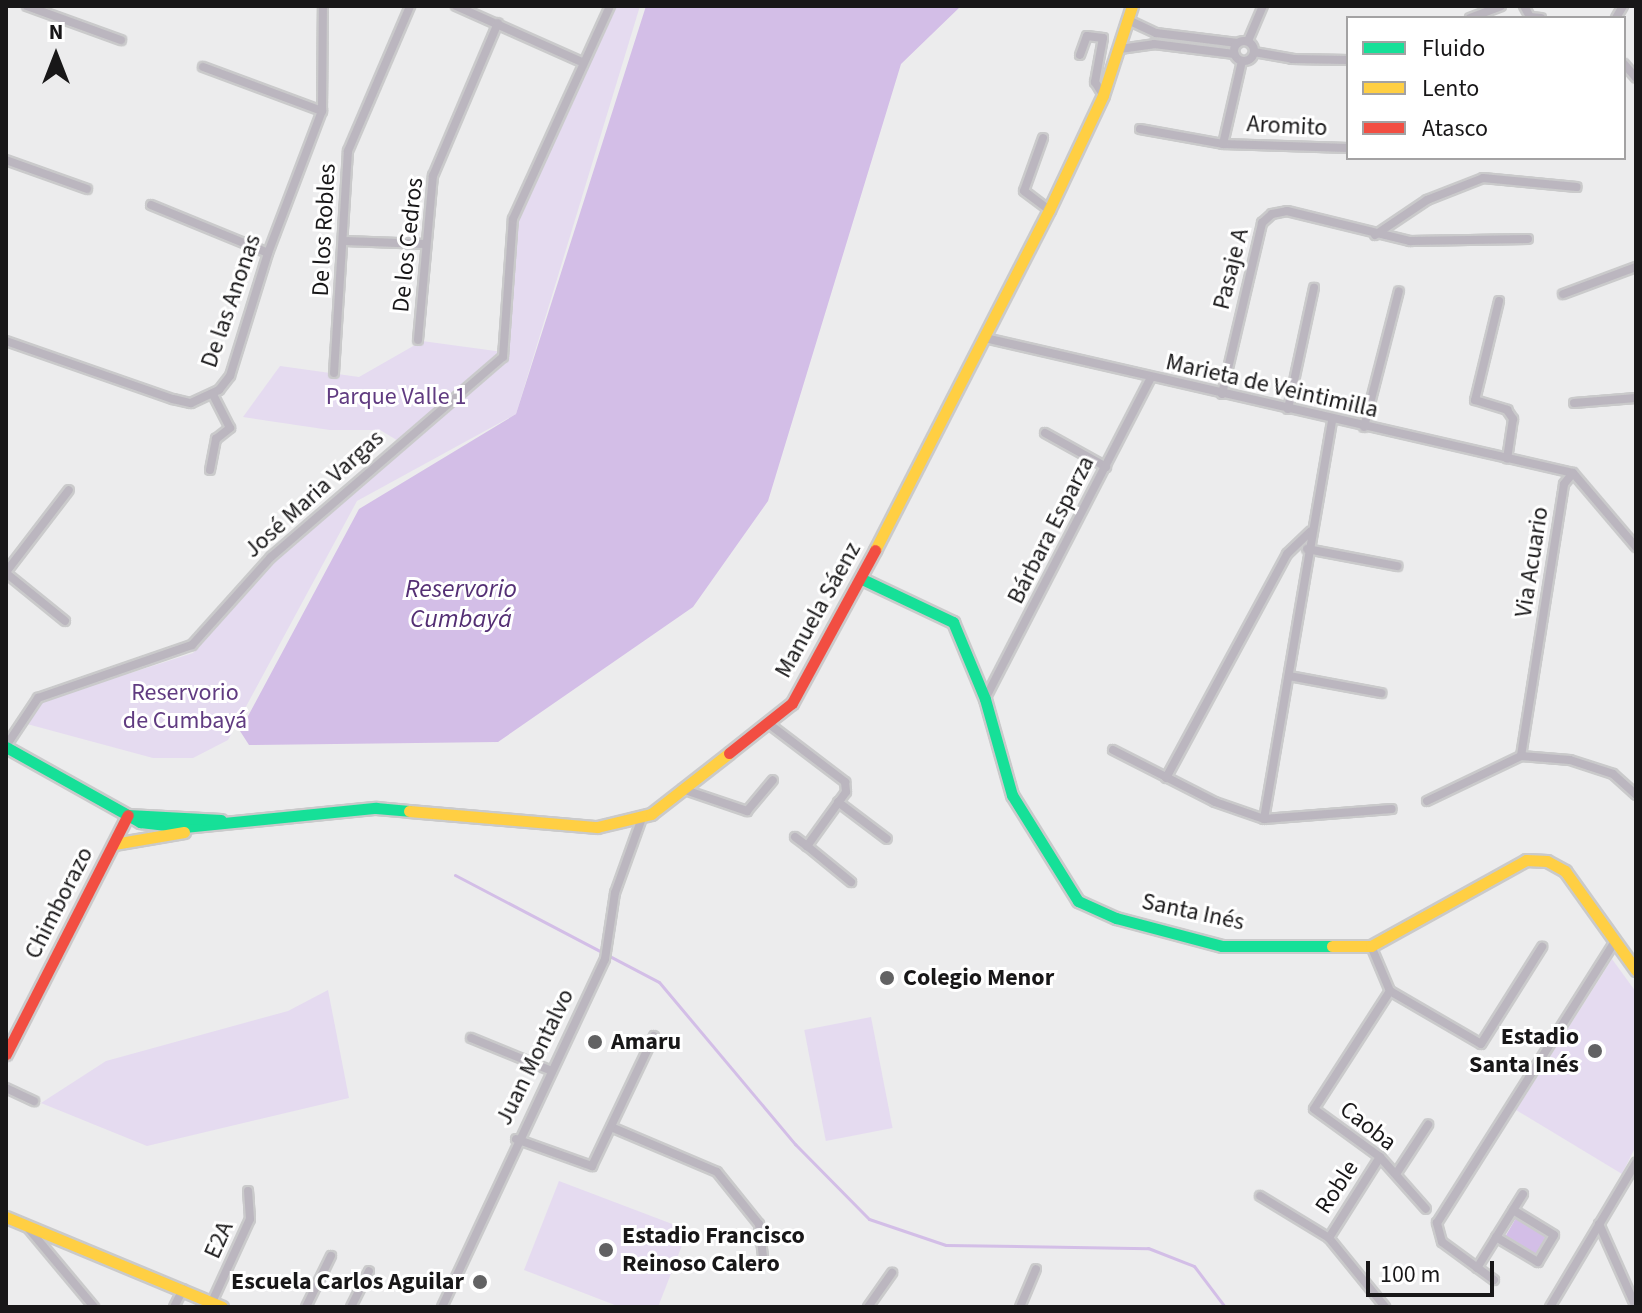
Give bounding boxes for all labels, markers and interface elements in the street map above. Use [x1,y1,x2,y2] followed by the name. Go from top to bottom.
[16,16,96,96] north arrow
[49,16,63,48] text: N
[1346,16,1626,160] legend
[1422,31,1485,66] text: Fluido
[1422,71,1479,106] text: Lento
[1246,110,1328,142] street label: Aromito
[1422,111,1488,146] text: Atasco
[306,163,342,297] street label: De los Robles
[387,176,429,314] street label: De los Cedros
[1207,226,1255,312] street label: Pasaje A
[195,231,267,371] street label: De las Anonas
[1163,348,1381,424] street label: Marieta de Veintimilla
[326,383,466,411] park label: Parque Valle 1
[238,424,390,564] street label: José Maria Vargas
[1001,451,1101,609] street label: Bárbara Esparza
[1509,505,1555,619] street label: Via Acuario
[769,537,867,683] street label: Manuela Sáenz
[405,573,517,634] water label: Reservorio Cumbayá
[123,679,247,735] park label: Reservorio de Cumbayá
[19,842,99,964] street label: Chimborazo
[1139,887,1247,937] street label: Santa Inés
[903,964,1054,992] place label: Colegio Menor
[878,969,896,987] marker: Colegio Menor
[490,984,580,1130] street label: Juan Montalvo
[1469,1023,1579,1079] place label: Estadio Santa Inés
[611,1028,681,1056] place label: Amaru
[586,1033,604,1051] marker: Amaru
[1586,1042,1604,1060] marker: Estadio Santa Inés
[1334,1095,1402,1157] street label: Caoba
[1309,1155,1365,1219] street label: Roble
[198,1217,240,1263] street label: E2A
[622,1222,805,1278] place label: Estadio Francisco Reinoso Calero
[597,1241,615,1259] marker: Estadio Francisco Reinoso Calero
[1370,1245,1498,1295] scale bar
[1380,1257,1440,1292] text: 100 m
[231,1268,464,1296] place label: Escuela Carlos Aguilar
[471,1273,489,1291] marker: Escuela Carlos Aguilar

